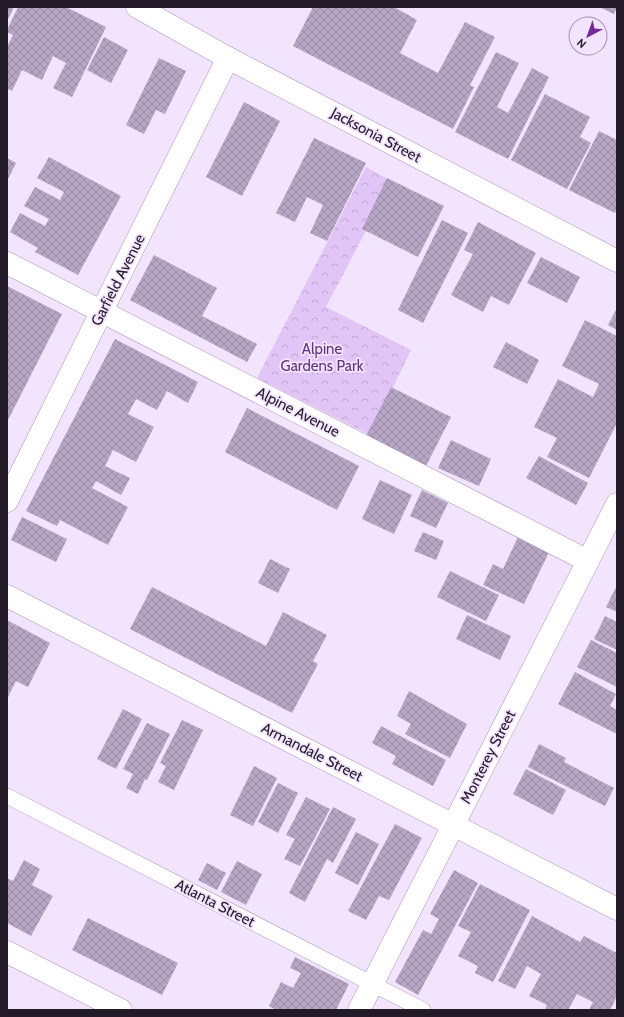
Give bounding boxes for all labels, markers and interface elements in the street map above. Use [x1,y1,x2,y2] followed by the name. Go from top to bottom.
[568,16,608,56] north arrow
[574,36,589,51] text: N
[327,103,424,166] street label: Jacksonia Street
[87,231,149,329] street label: Garfield Avenue
[281,340,364,375] park label: Alpine Gardens Park
[253,383,343,441] street label: Alpine Avenue
[457,707,519,807] street label: Monterey Street
[258,719,366,785] street label: Armandale Street
[172,875,258,931] street label: Atlanta Street

